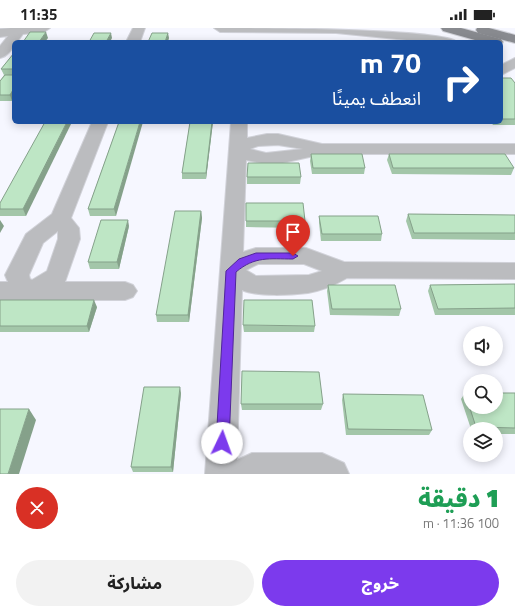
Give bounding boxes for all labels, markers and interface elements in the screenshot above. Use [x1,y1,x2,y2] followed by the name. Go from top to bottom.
[20,3,57,26] text: 11:35
[360,41,421,84] text: 70 m
[435,56,487,108] icon: right
[332,85,421,112] text: انعطف يمينًا
[276,215,310,256] pin
[282,221,304,243] icon: arrive
[463,326,503,462] map controls
[463,326,503,366] button: sound
[463,374,503,414] button: search
[201,422,243,464] position arrow
[463,422,503,462] button: layers
[418,480,499,516] text: 1 دقيقة
[16,487,58,529] button: close
[423,513,499,533] text: 100 m · 11:36
[16,560,254,606] button: مشاركة
[262,560,499,606] button: خروج

